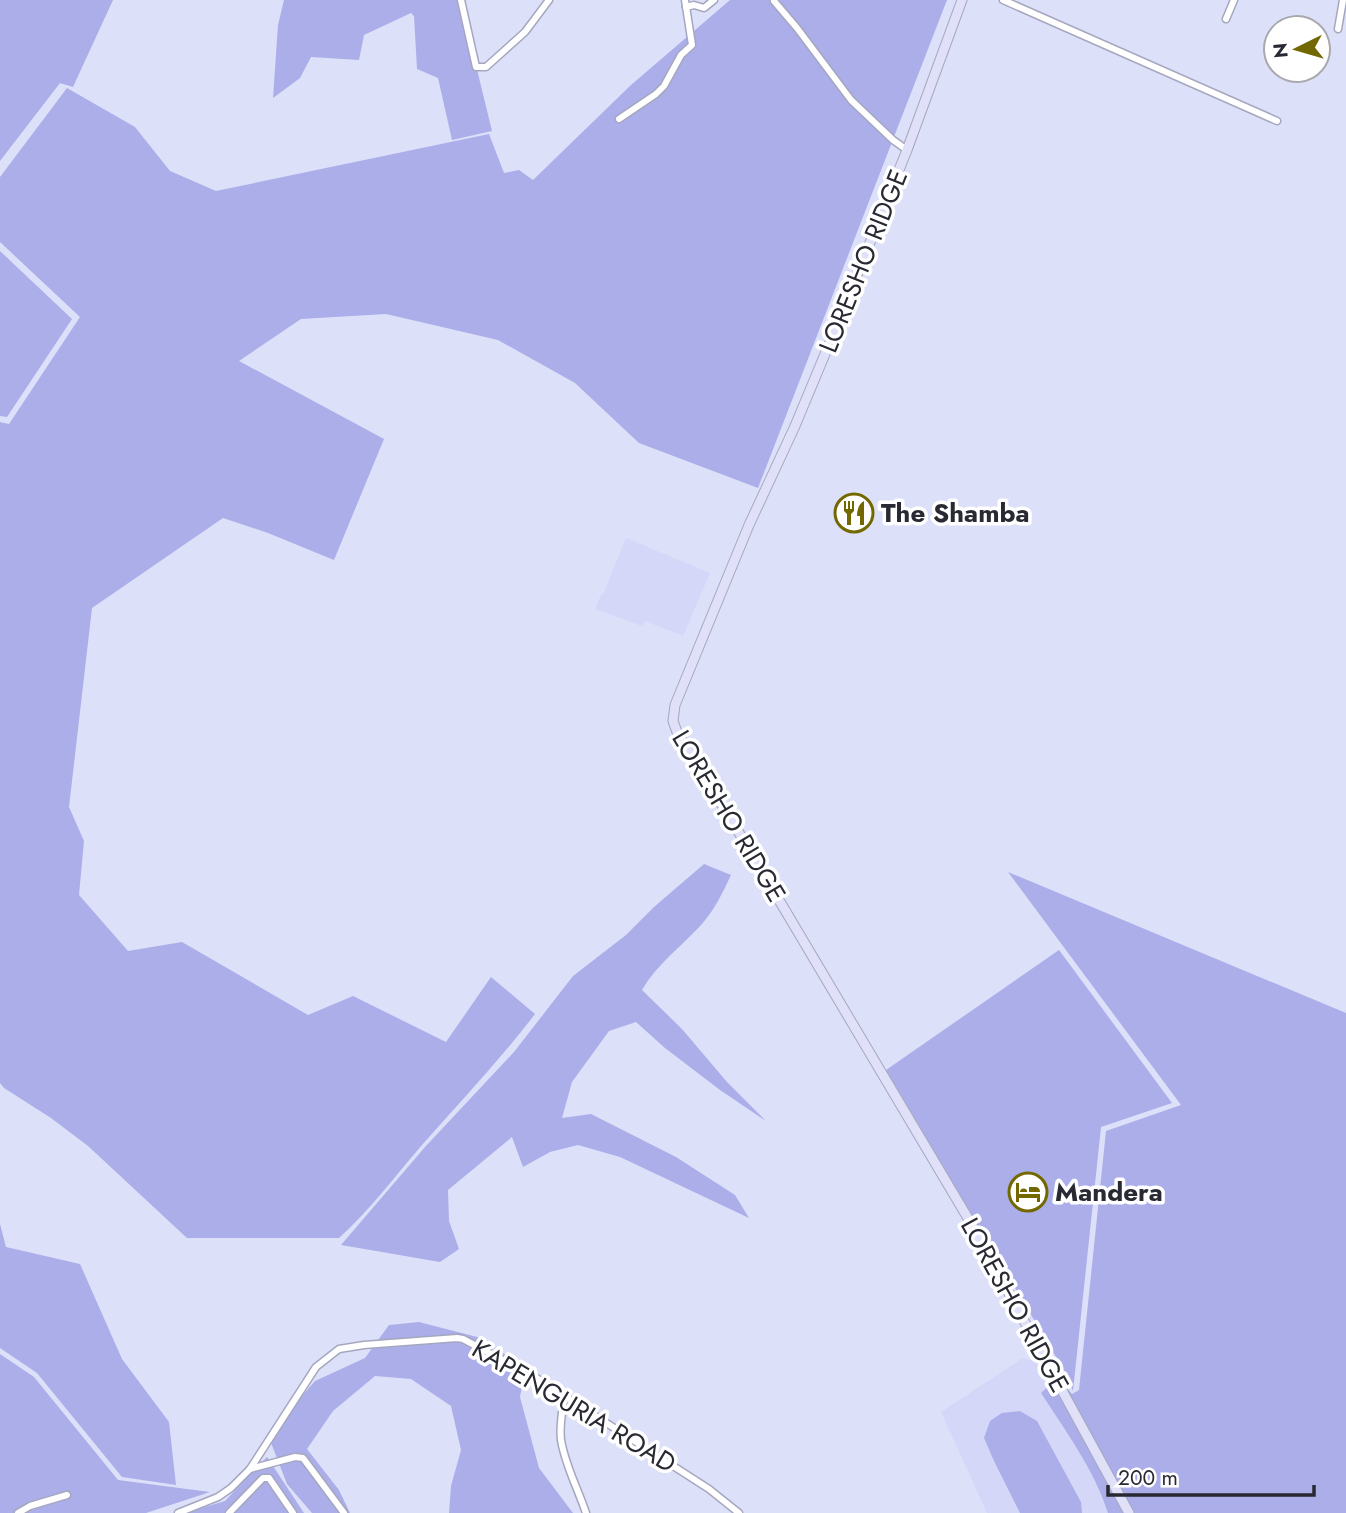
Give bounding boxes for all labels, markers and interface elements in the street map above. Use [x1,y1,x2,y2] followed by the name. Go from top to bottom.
[1262,14,1332,84] north arrow
[1266,42,1295,59] text: N
[809,164,917,358] street label: LORESHO RIDGE
[833,492,875,534] restaurant icon: The Shamba
[881,494,1030,532] place label: The Shamba
[663,723,795,909] street label: LORESHO RIDGE
[1007,1171,1049,1213] hotel icon: Mandera
[1055,1173,1163,1211] place label: Mandera
[951,1211,1079,1399] street label: LORESHO RIDGE
[465,1330,683,1482] street label: KAPENGURIA ROAD
[1108,1454,1314,1498] scale bar
[1118,1463,1178,1493] text: 200 m

